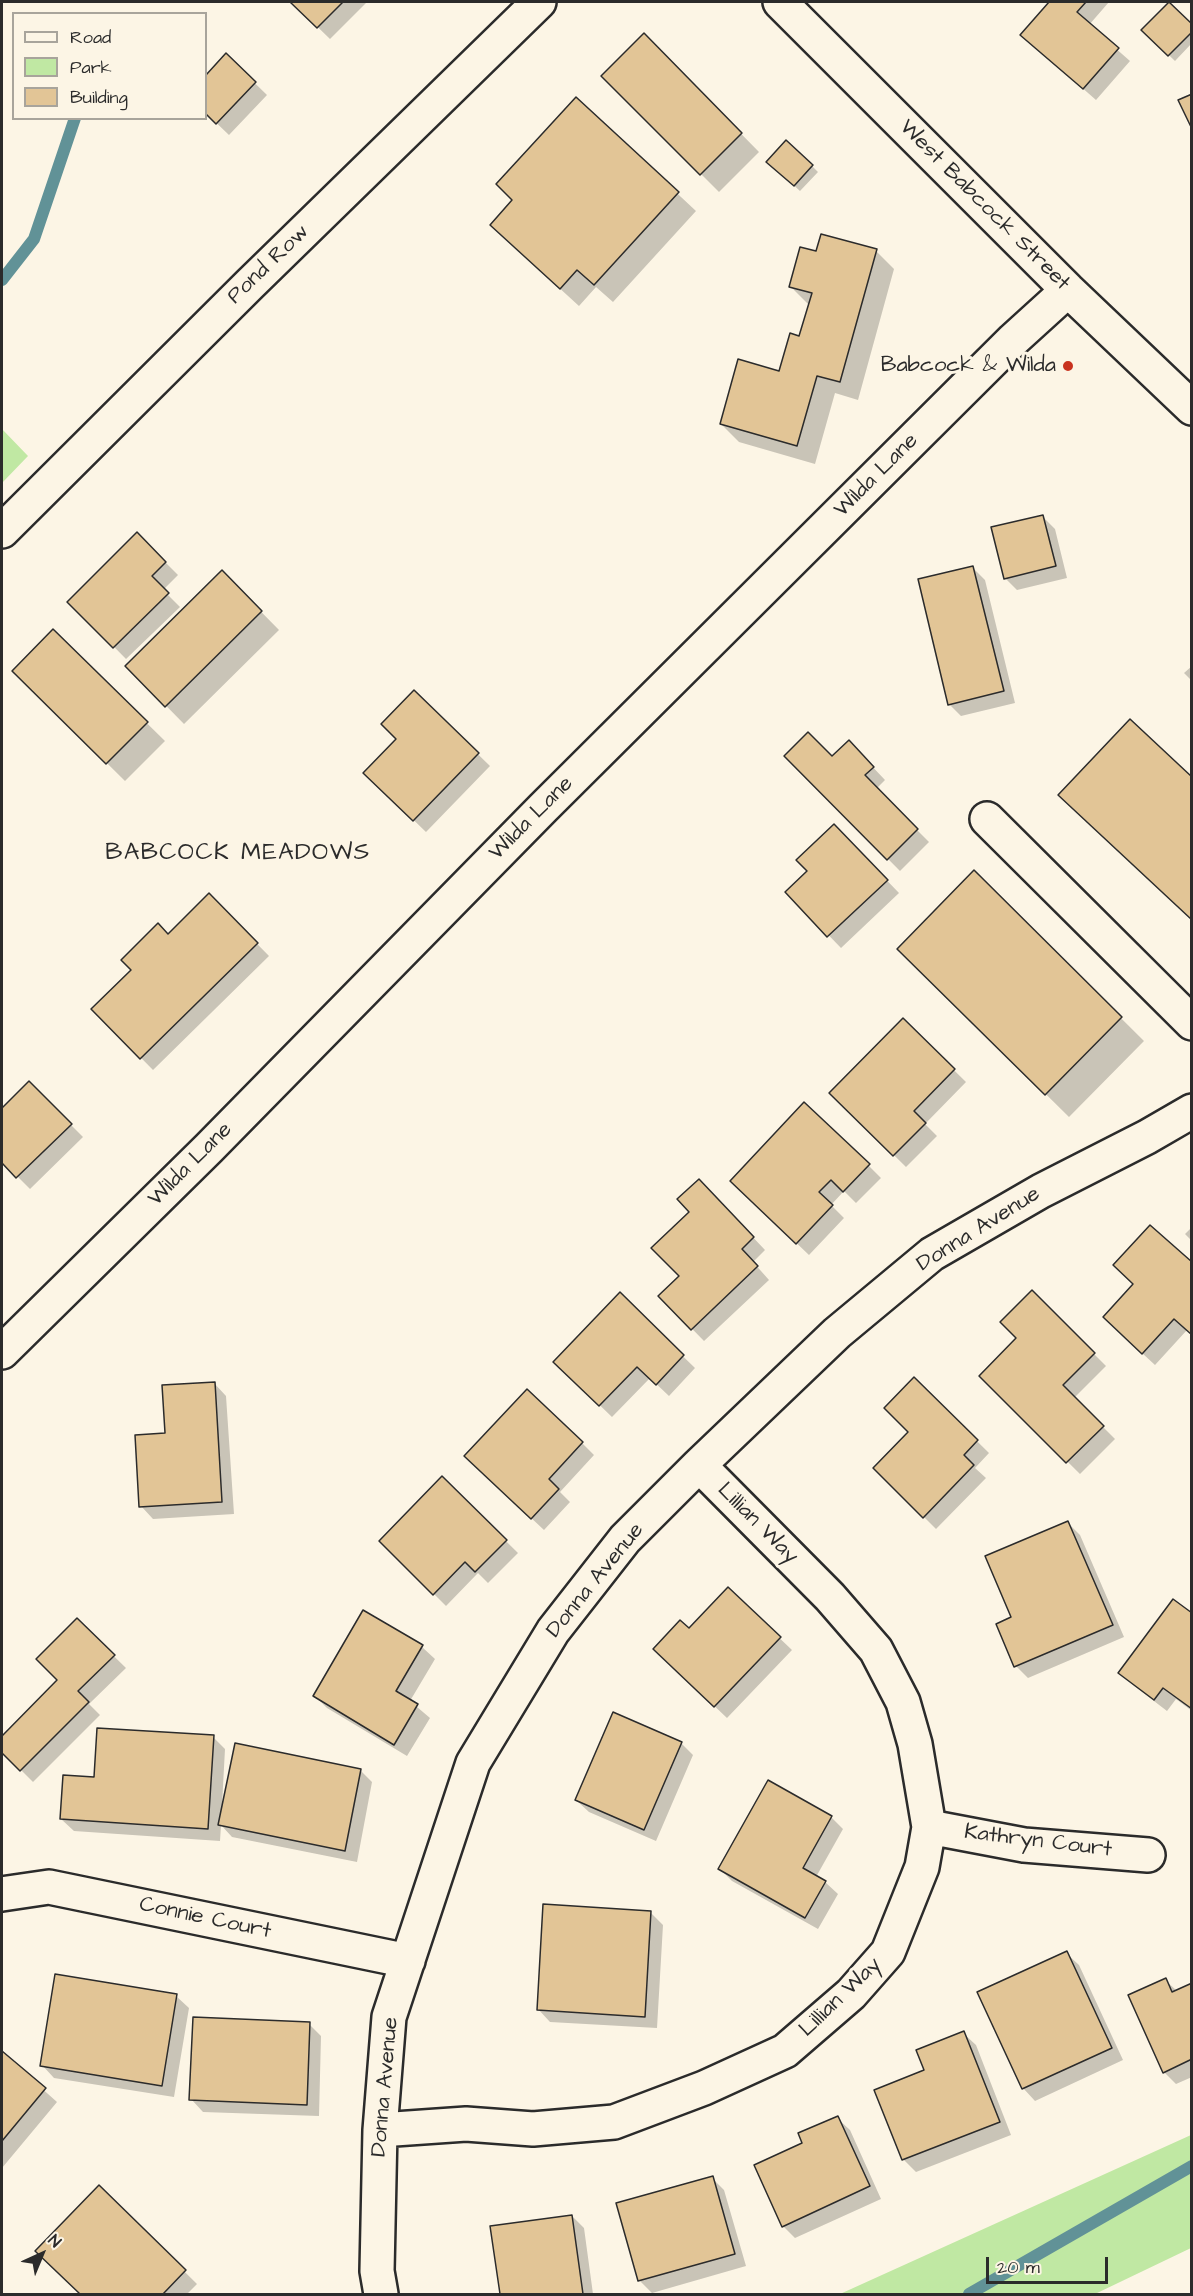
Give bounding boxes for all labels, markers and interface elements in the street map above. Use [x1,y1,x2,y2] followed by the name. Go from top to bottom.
[12,12,207,120] legend
[70,25,111,50] text: Road
[70,55,112,80] text: Park
[70,85,128,110] text: Building
[893,115,1075,297] street label: West Babcock Street
[223,220,315,310] street label: Pond Row
[881,353,1056,379] place label: Babcock & Wilda
[1061,359,1075,373] marker: Babcock & Wilda
[829,428,925,524] street label: Wilda Lane
[484,771,580,867] street label: Wilda Lane
[105,840,371,868] district label: BABCOCK MEADOWS
[143,1117,239,1213] street label: Wilda Lane
[913,1182,1045,1278] street label: Donna Avenue
[711,1478,803,1570] street label: Lillian Way
[542,1518,650,1644] street label: Donna Avenue
[963,1820,1113,1864] street label: Kathryn Court
[137,1892,273,1946] street label: Connie Court
[795,1952,887,2044] street label: Lillian Way
[367,2016,405,2158] street label: Donna Avenue
[12,2224,72,2284] north arrow
[43,2230,66,2252] text: N
[989,2245,1110,2283] scale bar
[997,2255,1040,2280] text: 20 m

